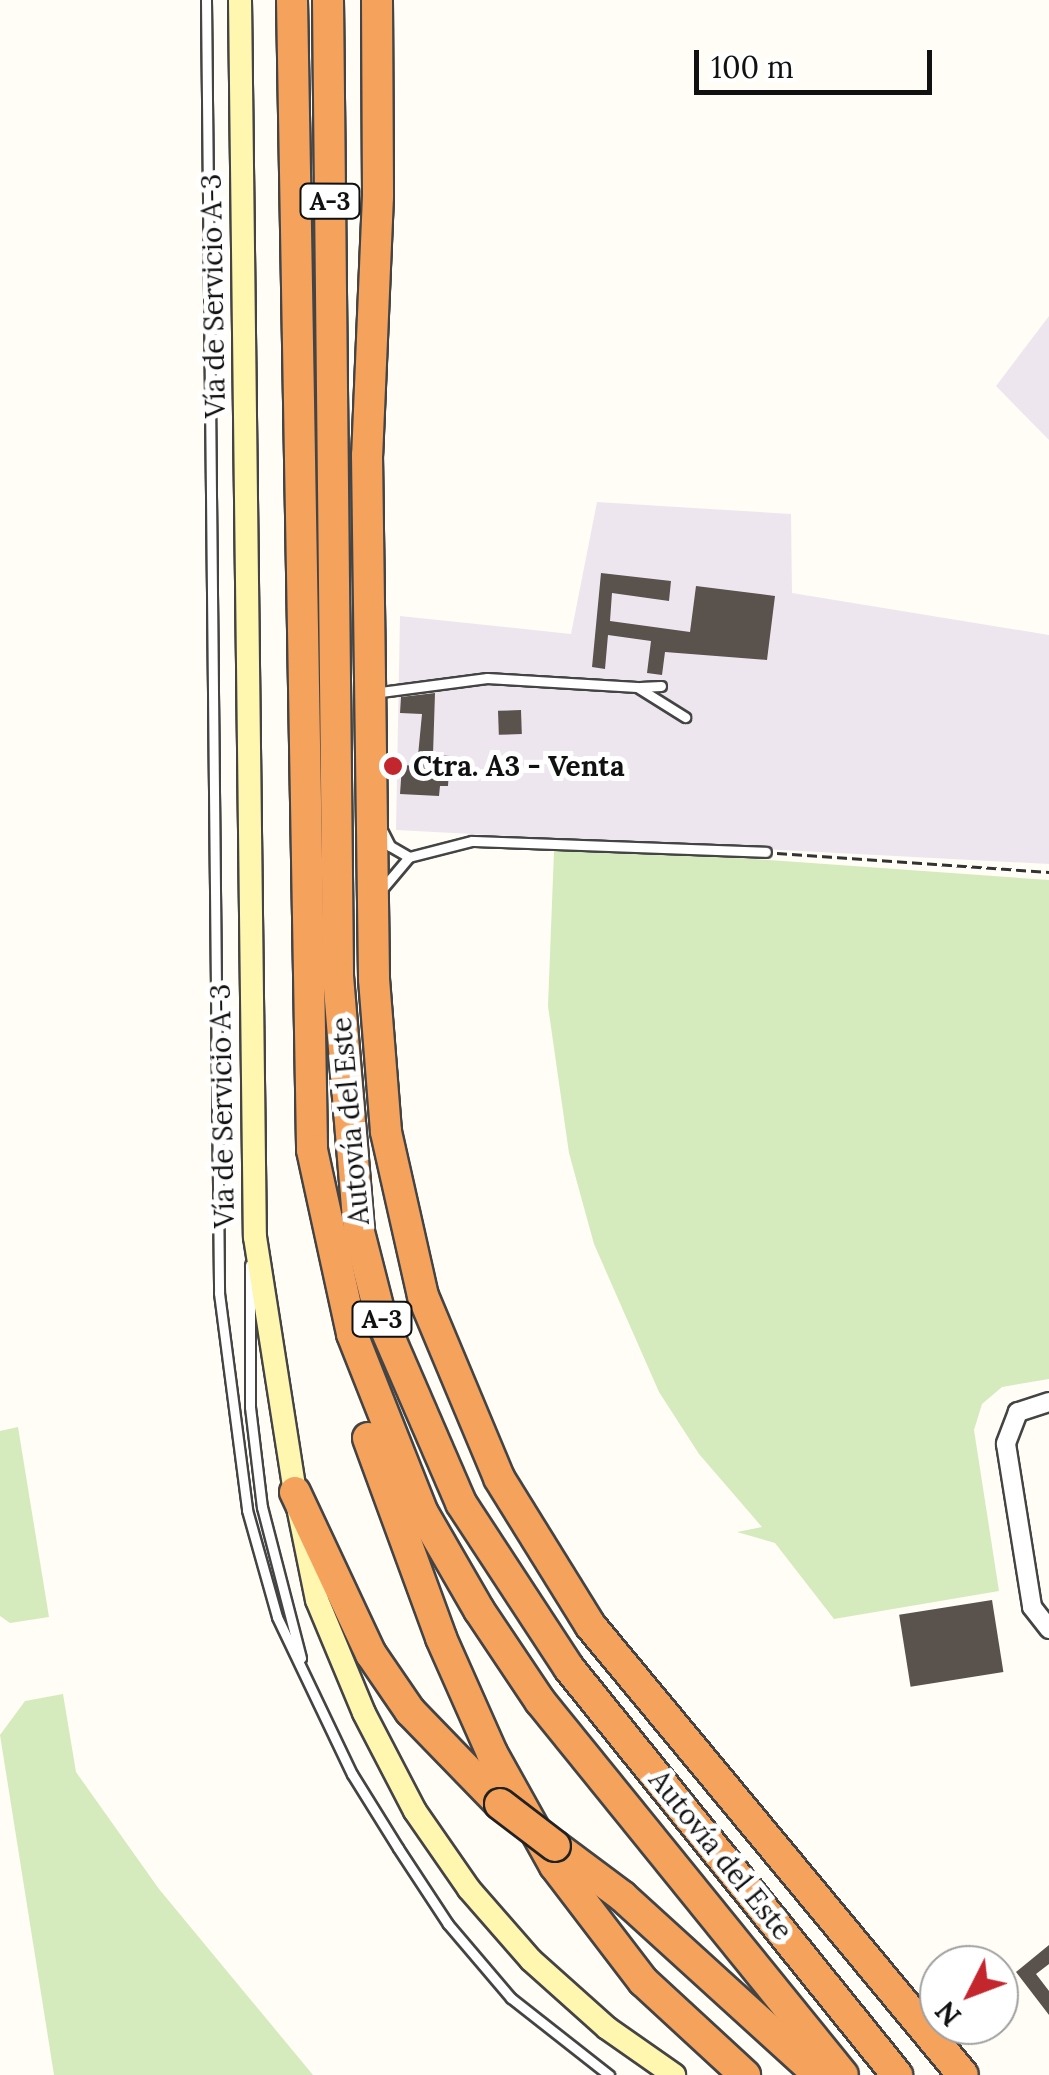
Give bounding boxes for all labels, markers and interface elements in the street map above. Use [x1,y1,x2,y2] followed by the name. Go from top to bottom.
[699,30,936,92] scale bar
[711,48,794,86] text: 100 m
[194,174,232,418] street label: Vía de Servicio A-3
[298,181,362,221] road number: A-3
[413,749,625,783] place label: Ctra. A3 - Venta
[382,755,404,777] marker: Ctra. A3 - Venta
[203,984,241,1228] street label: Vía de Servicio A-3
[324,1016,376,1226] street label: Autovía del Este
[350,1299,414,1339] road number: A-3
[642,1763,800,1947] street label: Autovía del Este
[919,1945,1019,2045] north arrow
[928,1994,969,2034] text: N

